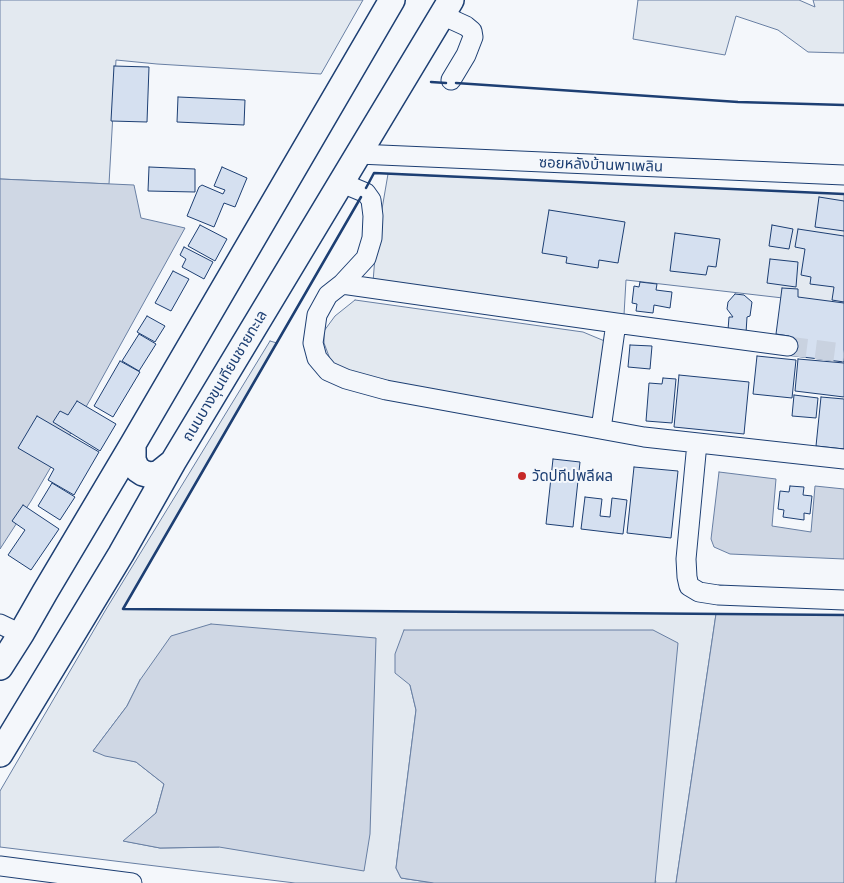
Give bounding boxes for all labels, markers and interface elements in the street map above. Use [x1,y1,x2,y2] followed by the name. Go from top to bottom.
[538,154,664,176] street label: ซอยหลังบ้านพาเพลิน
[179,307,271,445] street label: ถนนบางขุนเทียนชายทะเล
[532,467,613,485] place label: วัดปทีปพลีผล
[516,470,528,482] marker: วัดปทีปพลีผล

